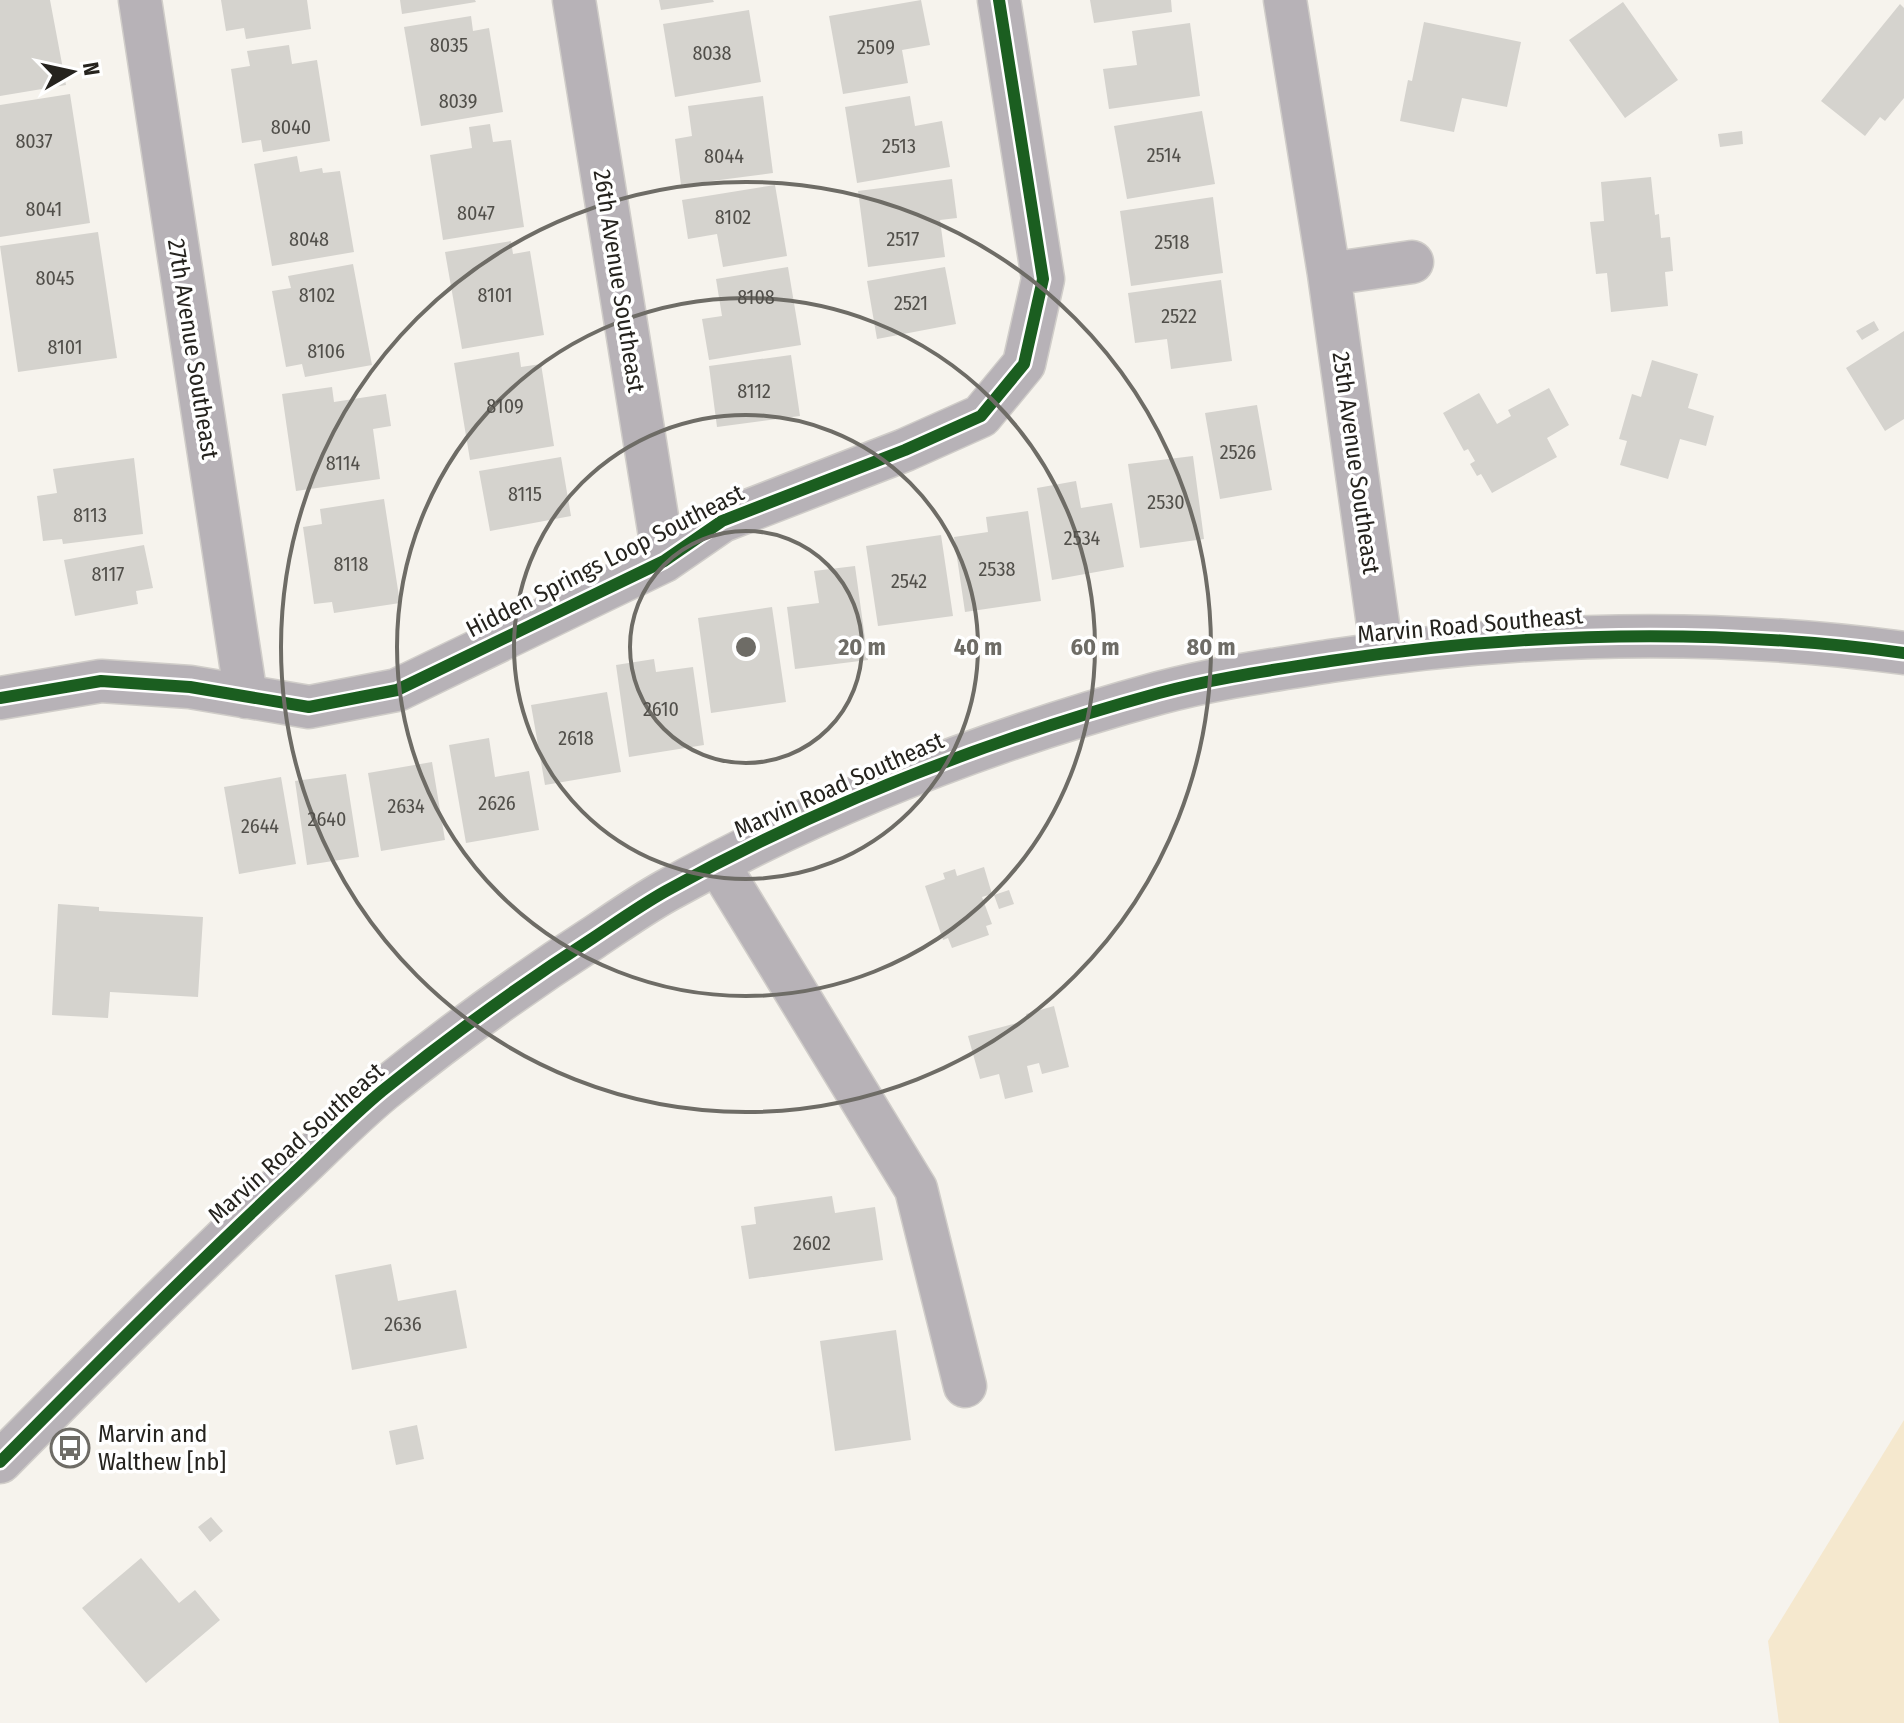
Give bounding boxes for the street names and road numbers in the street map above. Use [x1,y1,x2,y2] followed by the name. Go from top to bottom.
[588,168,650,395] street label: 26th Avenue Southeast
[162,237,224,461] street label: 27th Avenue Southeast
[1327,350,1385,576] street label: 25th Avenue Southeast
[461,479,749,643] street label: Hidden Springs Loop Southeast
[1356,601,1584,649] street label: Marvin Road Southeast
[730,726,948,844] street label: Marvin Road Southeast
[202,1057,390,1229] street label: Marvin Road Southeast

